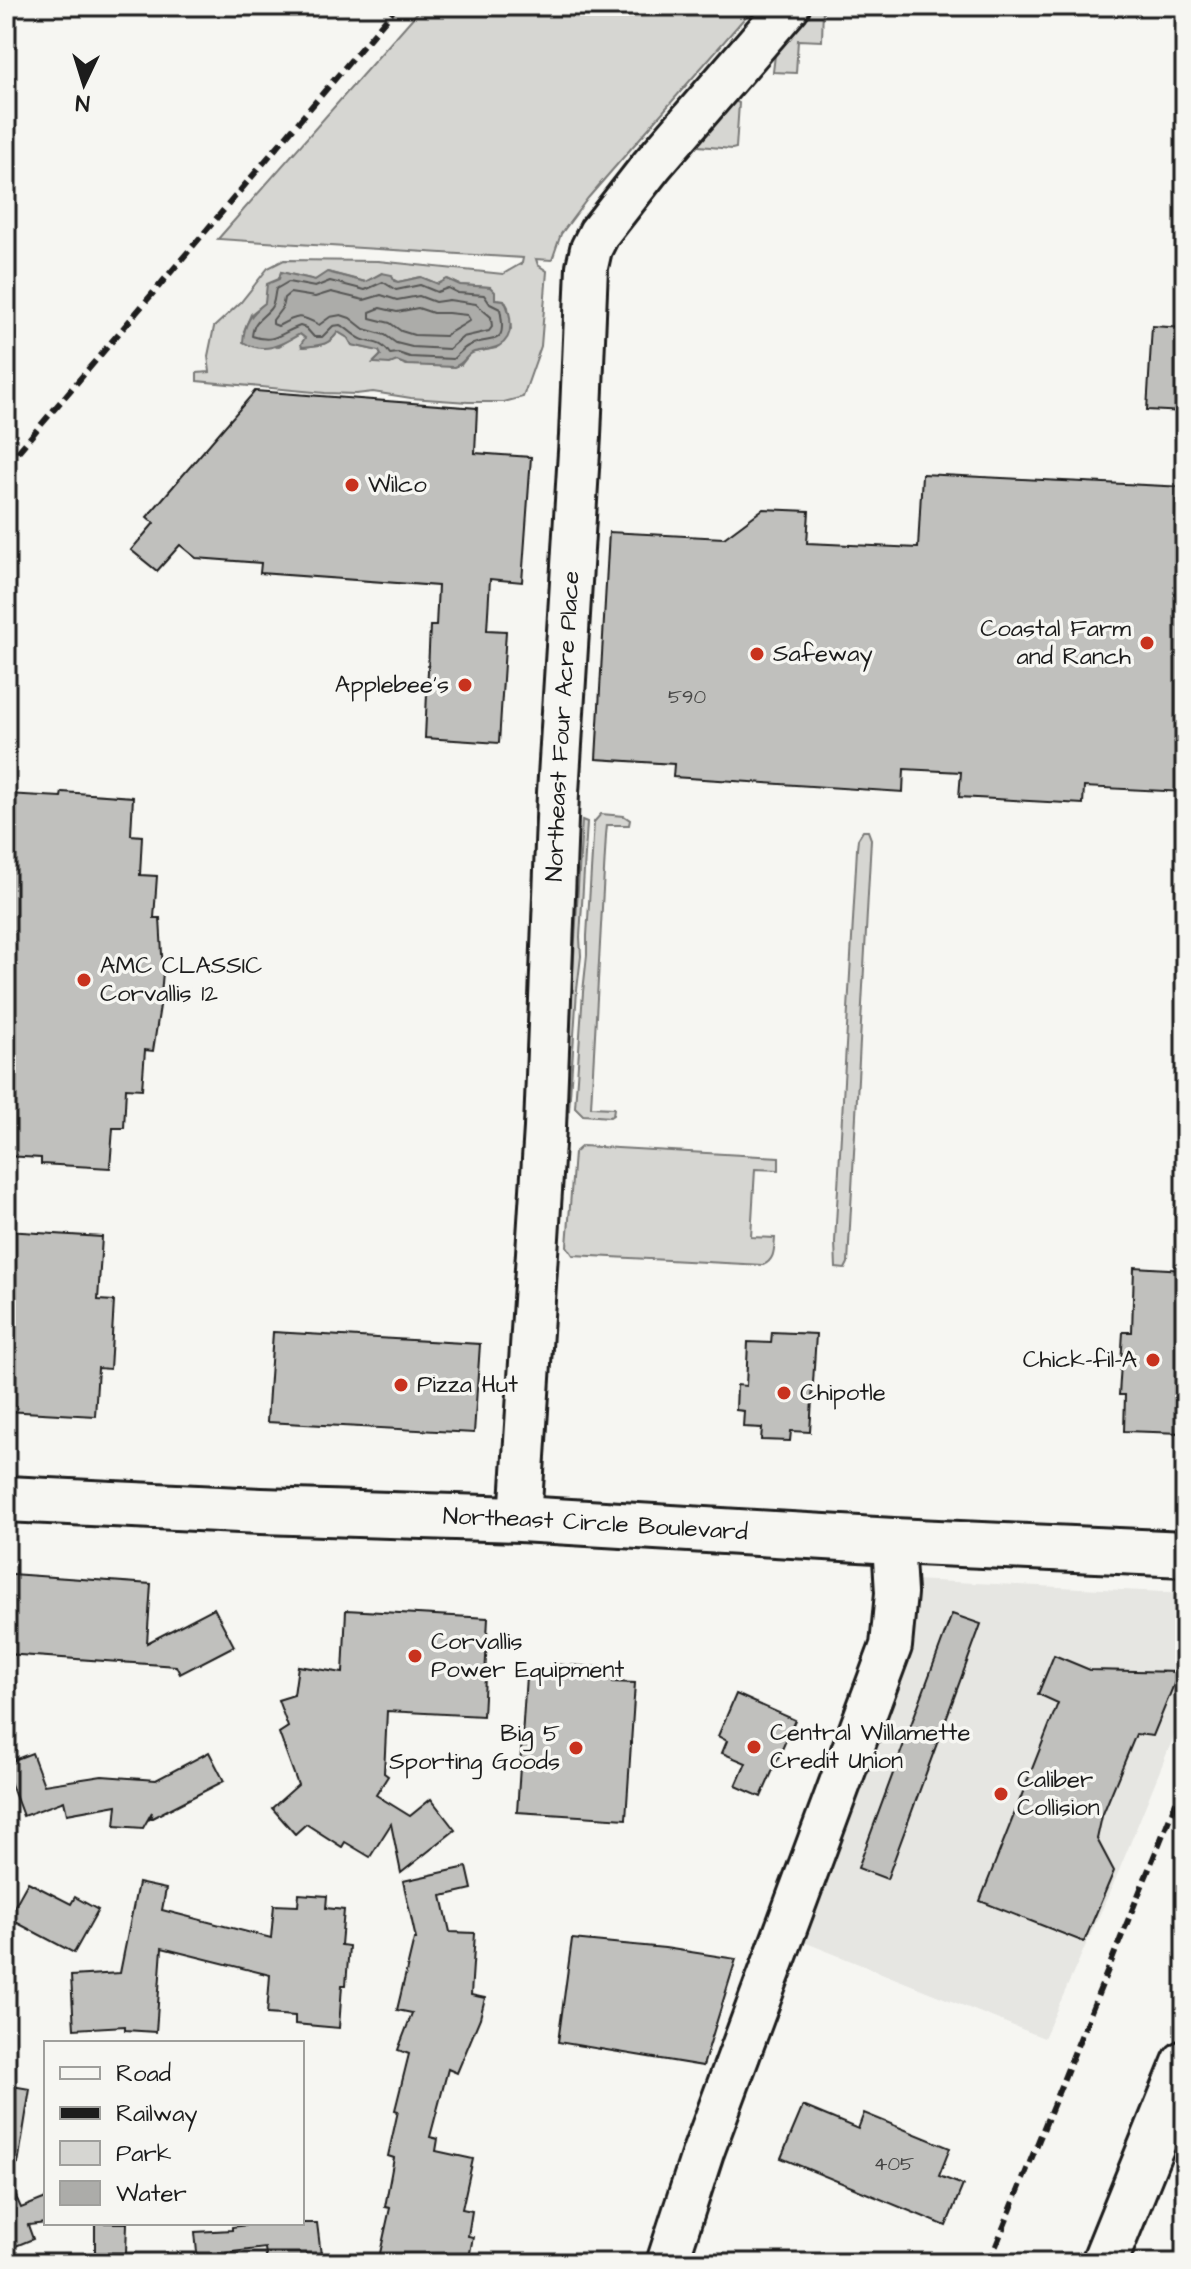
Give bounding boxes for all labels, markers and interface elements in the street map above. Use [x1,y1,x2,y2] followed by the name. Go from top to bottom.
[44,44,124,124] north arrow
[75,86,91,118] text: N
[368,468,427,502] place label: Wilco
[343,476,361,494] marker: Wilco
[538,570,589,882] street label: Northeast Four Acre Place
[980,612,1131,674] place label: Coastal Farm and Ranch
[1138,634,1156,652] marker: Coastal Farm and Ranch
[773,637,873,672] place label: Safeway
[748,645,766,663] marker: Safeway
[335,668,449,702] place label: Applebee's
[456,676,474,694] marker: Applebee's
[668,683,706,711] house number: 590
[100,949,262,1011] place label: AMC CLASSIC Corvallis 12
[75,971,93,989] marker: AMC CLASSIC Corvallis 12
[1023,1343,1137,1377] place label: Chick-fil-A
[1144,1351,1162,1369] marker: Chick-fil-A
[417,1368,518,1402] place label: Pizza Hut
[392,1376,410,1394] marker: Pizza Hut
[800,1376,886,1410] place label: Chipotle
[775,1384,793,1402] marker: Chipotle
[443,1500,749,1549] street label: Northeast Circle Boulevard
[431,1625,624,1687] place label: Corvallis Power Equipment
[406,1647,424,1665] marker: Corvallis Power Equipment
[770,1716,971,1778] place label: Central Willamette Credit Union
[389,1717,560,1780] place label: Big 5 Sporting Goods
[745,1738,763,1756] marker: Central Willamette Credit Union
[567,1739,585,1757] marker: Big 5 Sporting Goods
[1017,1763,1100,1825] place label: Caliber Collision
[992,1785,1010,1803] marker: Caliber Collision
[44,2041,304,2225] legend
[116,2057,171,2091] text: Road
[116,2097,198,2132] text: Railway
[116,2137,172,2171] text: Park
[874,2150,914,2178] house number: 405
[116,2177,187,2211] text: Water

